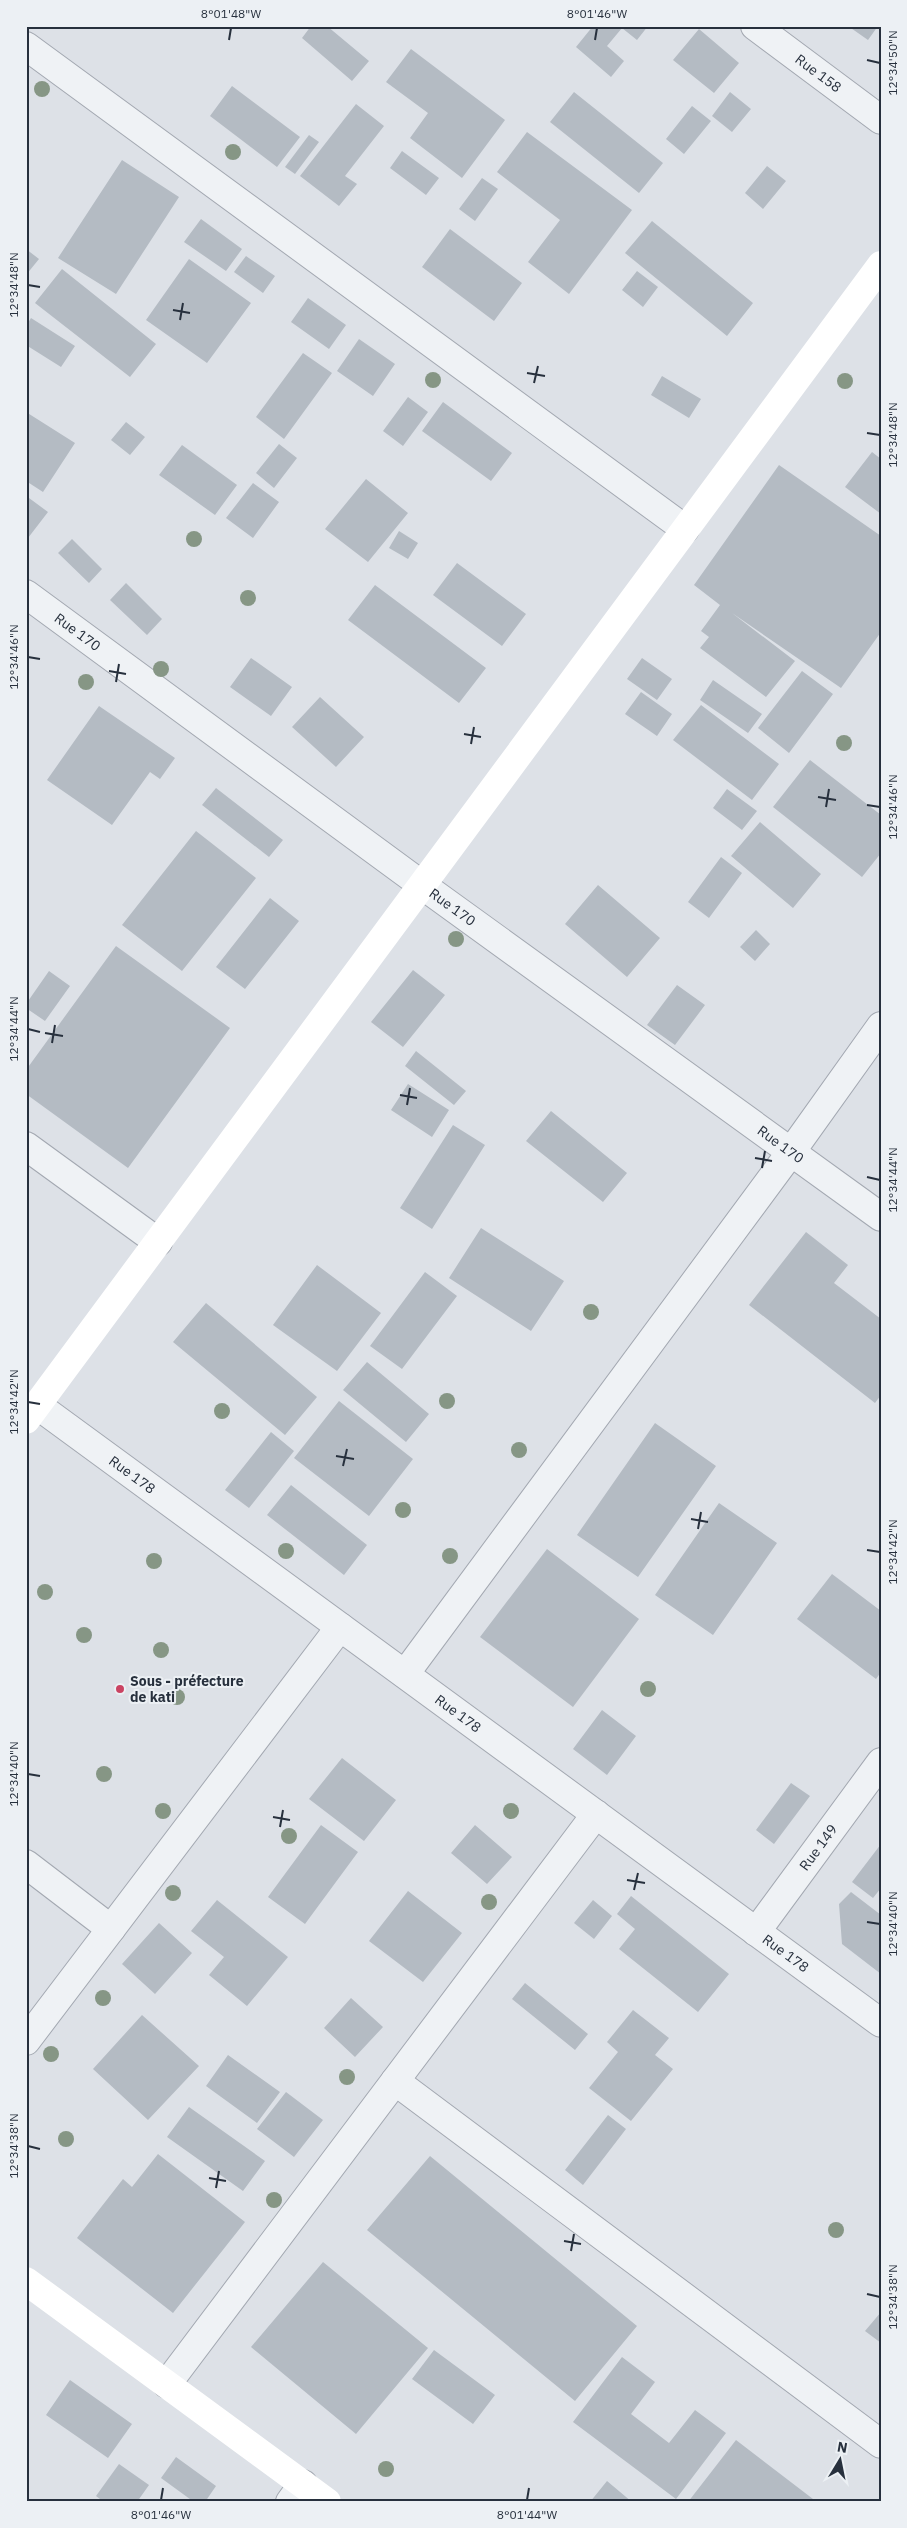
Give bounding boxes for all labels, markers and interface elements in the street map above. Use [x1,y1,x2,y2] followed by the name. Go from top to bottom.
[201,6,262,21] text: 8°01'48"W
[567,6,628,21] text: 8°01'46"W
[885,30,900,96] text: 12°34'50"N
[792,50,845,96] street label: Rue 158
[6,252,21,318] text: 12°34'48"N
[885,402,900,468] text: 12°34'48"N
[51,609,104,655] street label: Rue 170
[6,624,21,690] text: 12°34'46"N
[885,774,900,840] text: 12°34'46"N
[426,884,479,930] street label: Rue 170
[6,996,21,1062] text: 12°34'44"N
[754,1122,807,1167] street label: Rue 170
[885,1147,900,1213] text: 12°34'44"N
[6,1369,21,1435] text: 12°34'42"N
[105,1452,159,1498] street label: Rue 178
[885,1519,900,1585] text: 12°34'42"N
[130,1672,244,1706] place label: Sous - préfecture de kati
[114,1683,126,1695] marker: Sous - préfecture de kati
[431,1690,485,1736] street label: Rue 178
[6,1741,21,1807] text: 12°34'40"N
[795,1821,841,1874] street label: Rue 149
[885,1891,900,1957] text: 12°34'40"N
[759,1930,812,1976] street label: Rue 178
[6,2113,21,2179] text: 12°34'38"N
[885,2264,900,2330] text: 12°34'38"N
[814,2436,864,2486] north arrow
[836,2437,849,2457] text: N
[131,2507,192,2522] text: 8°01'46"W
[497,2507,558,2522] text: 8°01'44"W

